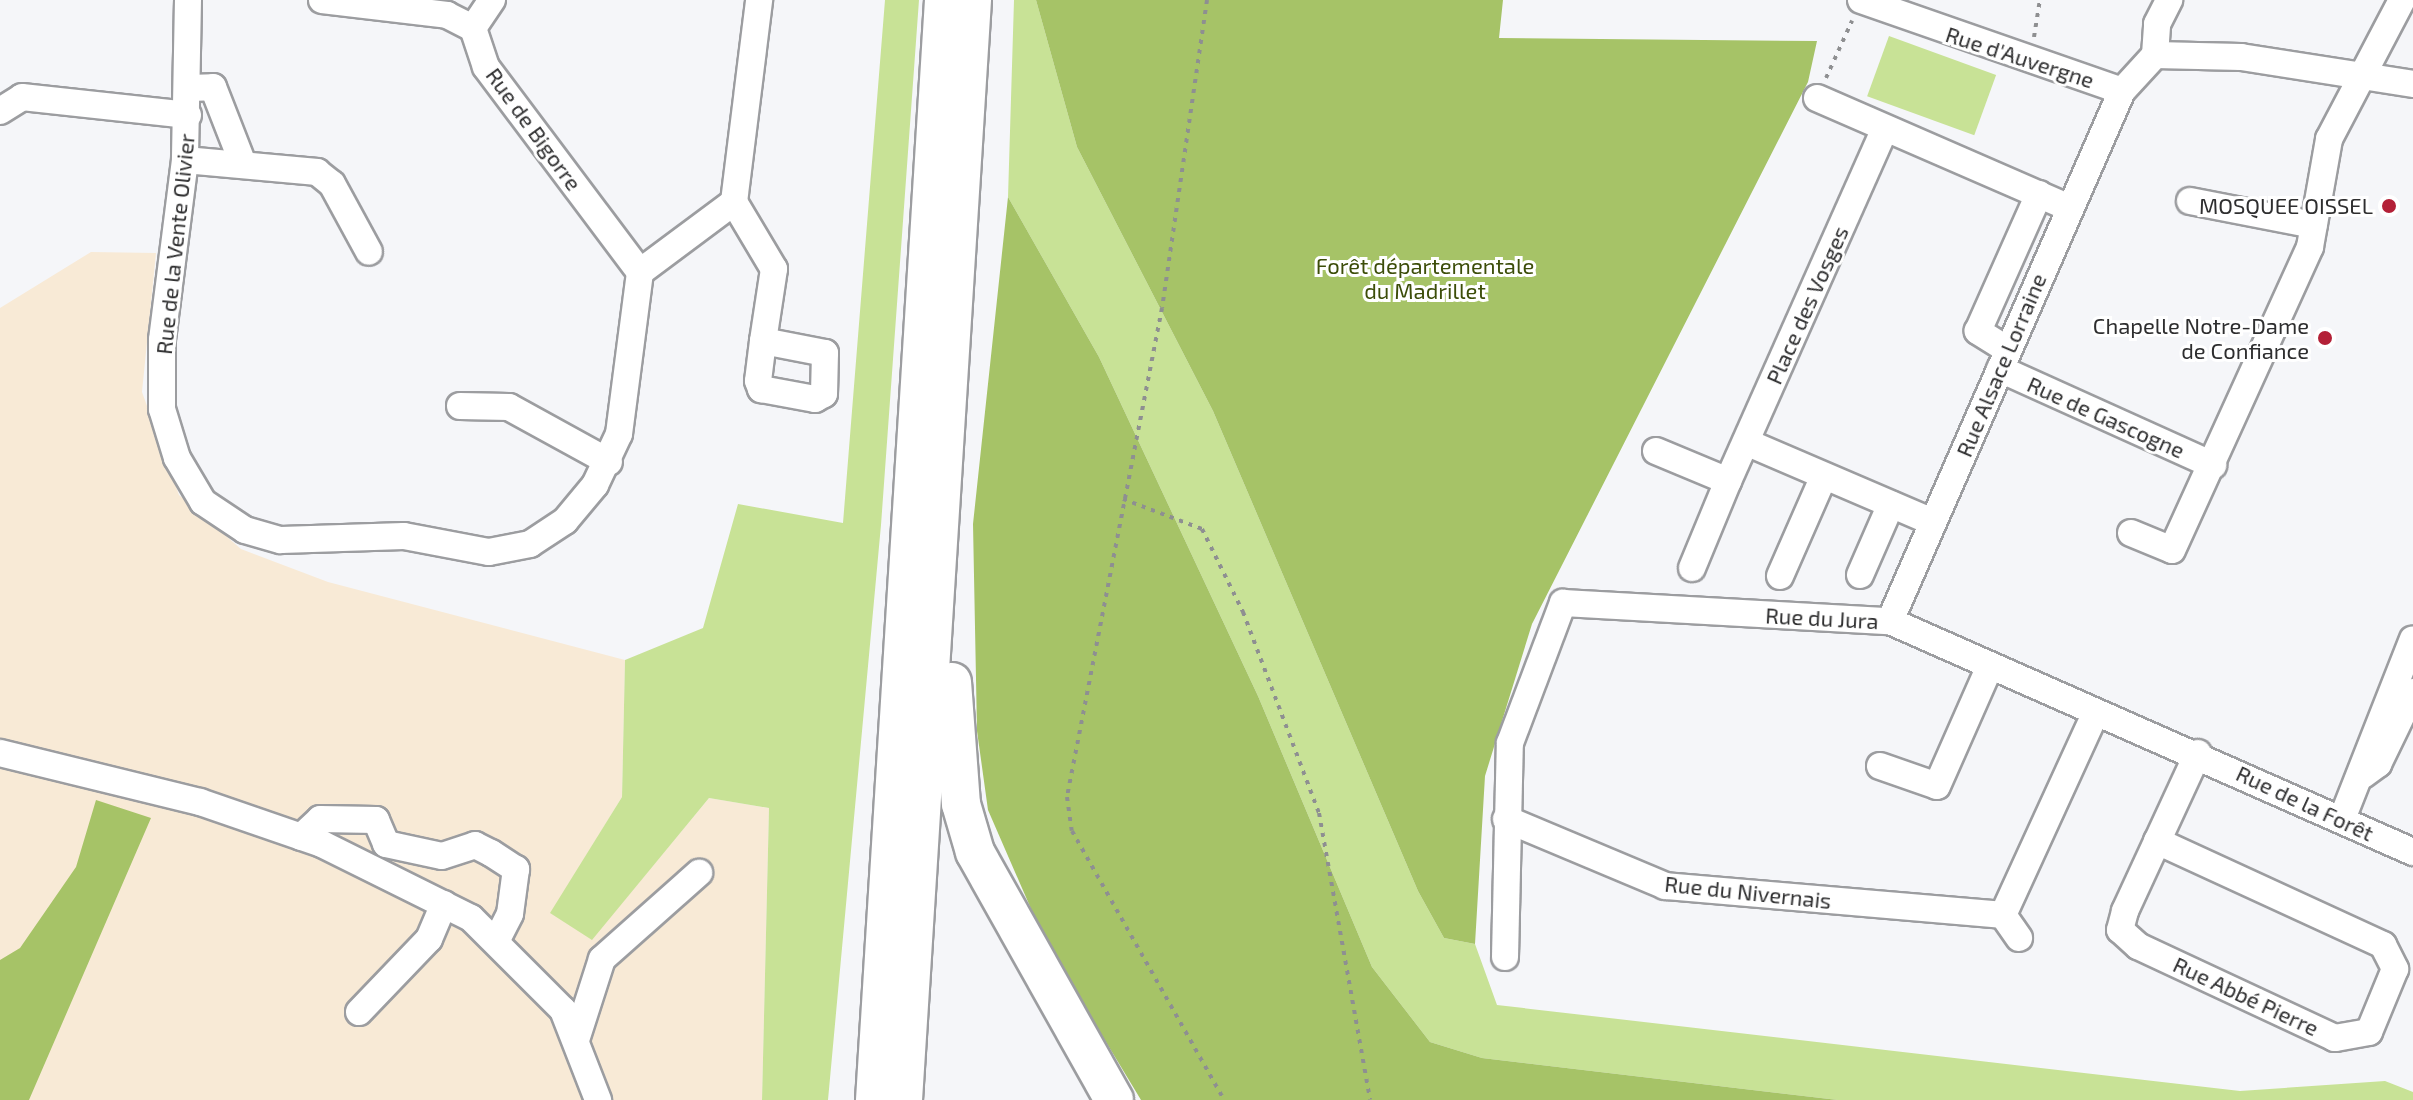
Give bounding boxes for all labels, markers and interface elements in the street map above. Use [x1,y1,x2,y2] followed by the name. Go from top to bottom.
[1942,21,2098,93] street label: Rue d'Auvergne
[481,63,587,195] street label: Rue de Bigorre
[150,132,200,356] street label: Rue de la Vente Olivier
[2199,193,2373,219] place label: MOSQUEE OISSEL
[2380,197,2398,215] marker: MOSQUEE OISSEL
[1760,222,1854,388] street label: Place des Vosges
[1316,252,1534,304] park label: Forêt départementale du Madrillet
[1950,269,2052,461] street label: Rue Alsace Lorraine
[2093,312,2309,364] place label: Chapelle Notre-Dame de Confiance
[2316,329,2334,347] marker: Chapelle Notre-Dame de Confiance
[2023,371,2189,463] street label: Rue de Gascogne
[1764,602,1880,634] street label: Rue du Jura
[2232,760,2378,846] street label: Rue de la Forêt
[1663,870,1833,914] street label: Rue du Nivernais
[2169,951,2323,1041] street label: Rue Abbé Pierre

